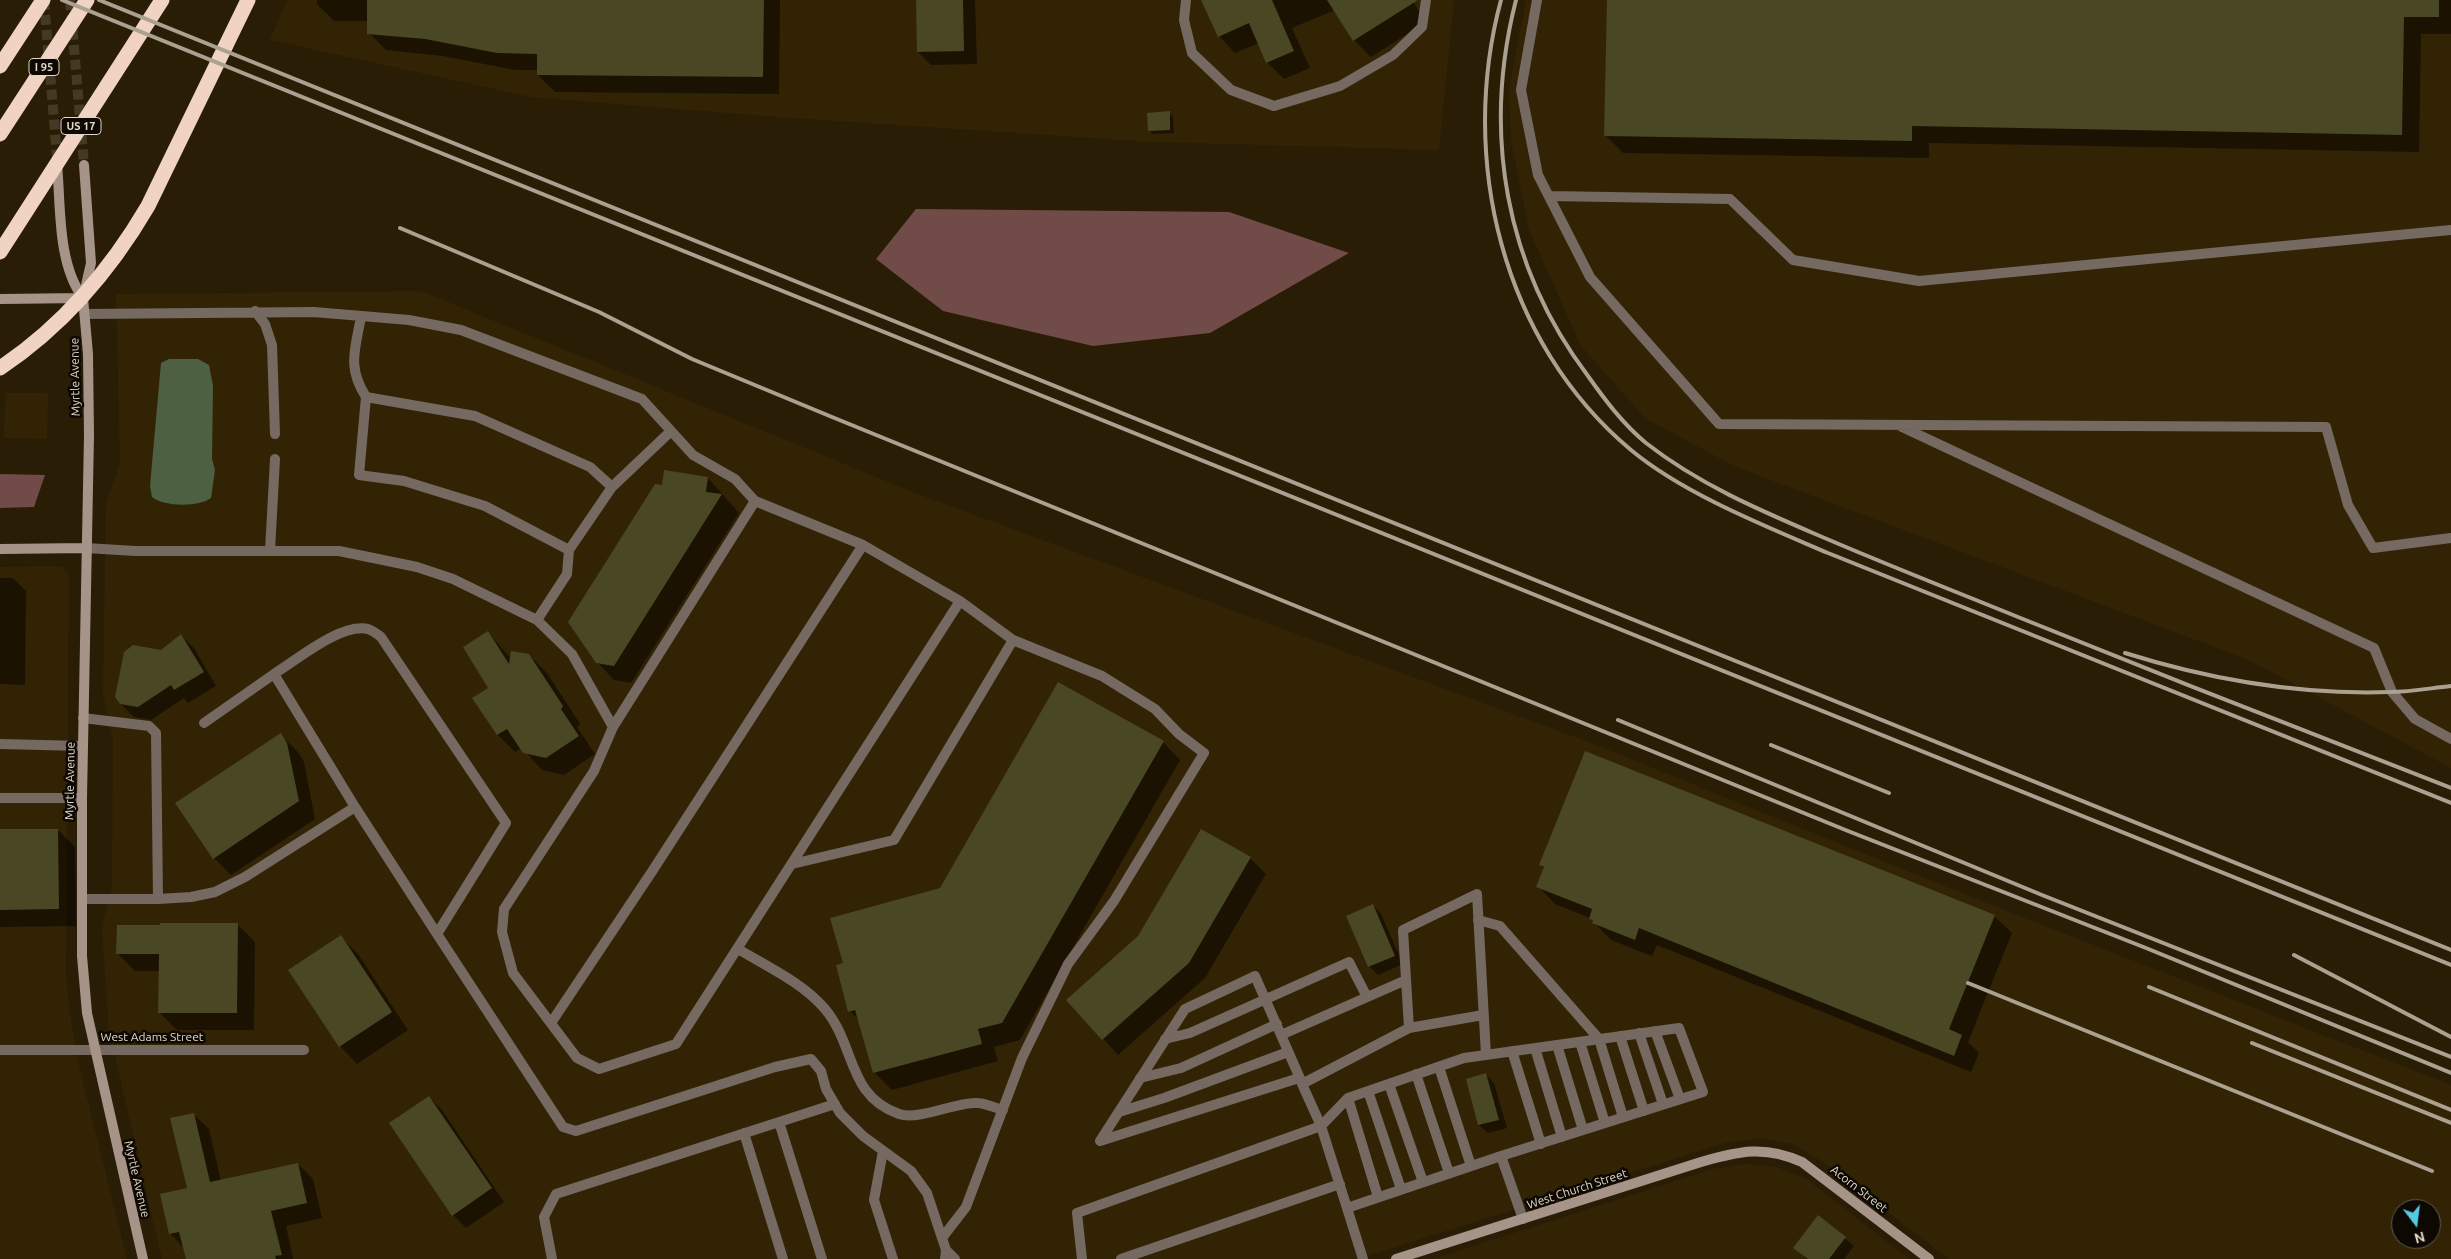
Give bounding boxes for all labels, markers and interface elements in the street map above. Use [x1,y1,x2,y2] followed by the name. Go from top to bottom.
[29,58,59,76] road number: I 95
[61,118,101,134] road number: US 17
[67,338,83,416] street label: Myrtle Avenue
[62,742,78,820] street label: Myrtle Avenue
[100,1030,204,1044] street label: West Adams Street
[121,1139,153,1219] street label: Myrtle Avenue
[1828,1162,1890,1216] street label: Acorn Street
[1525,1166,1629,1212] street label: West Church Street
[2391,1199,2441,1249] north arrow
[2413,1228,2427,1247] text: N

